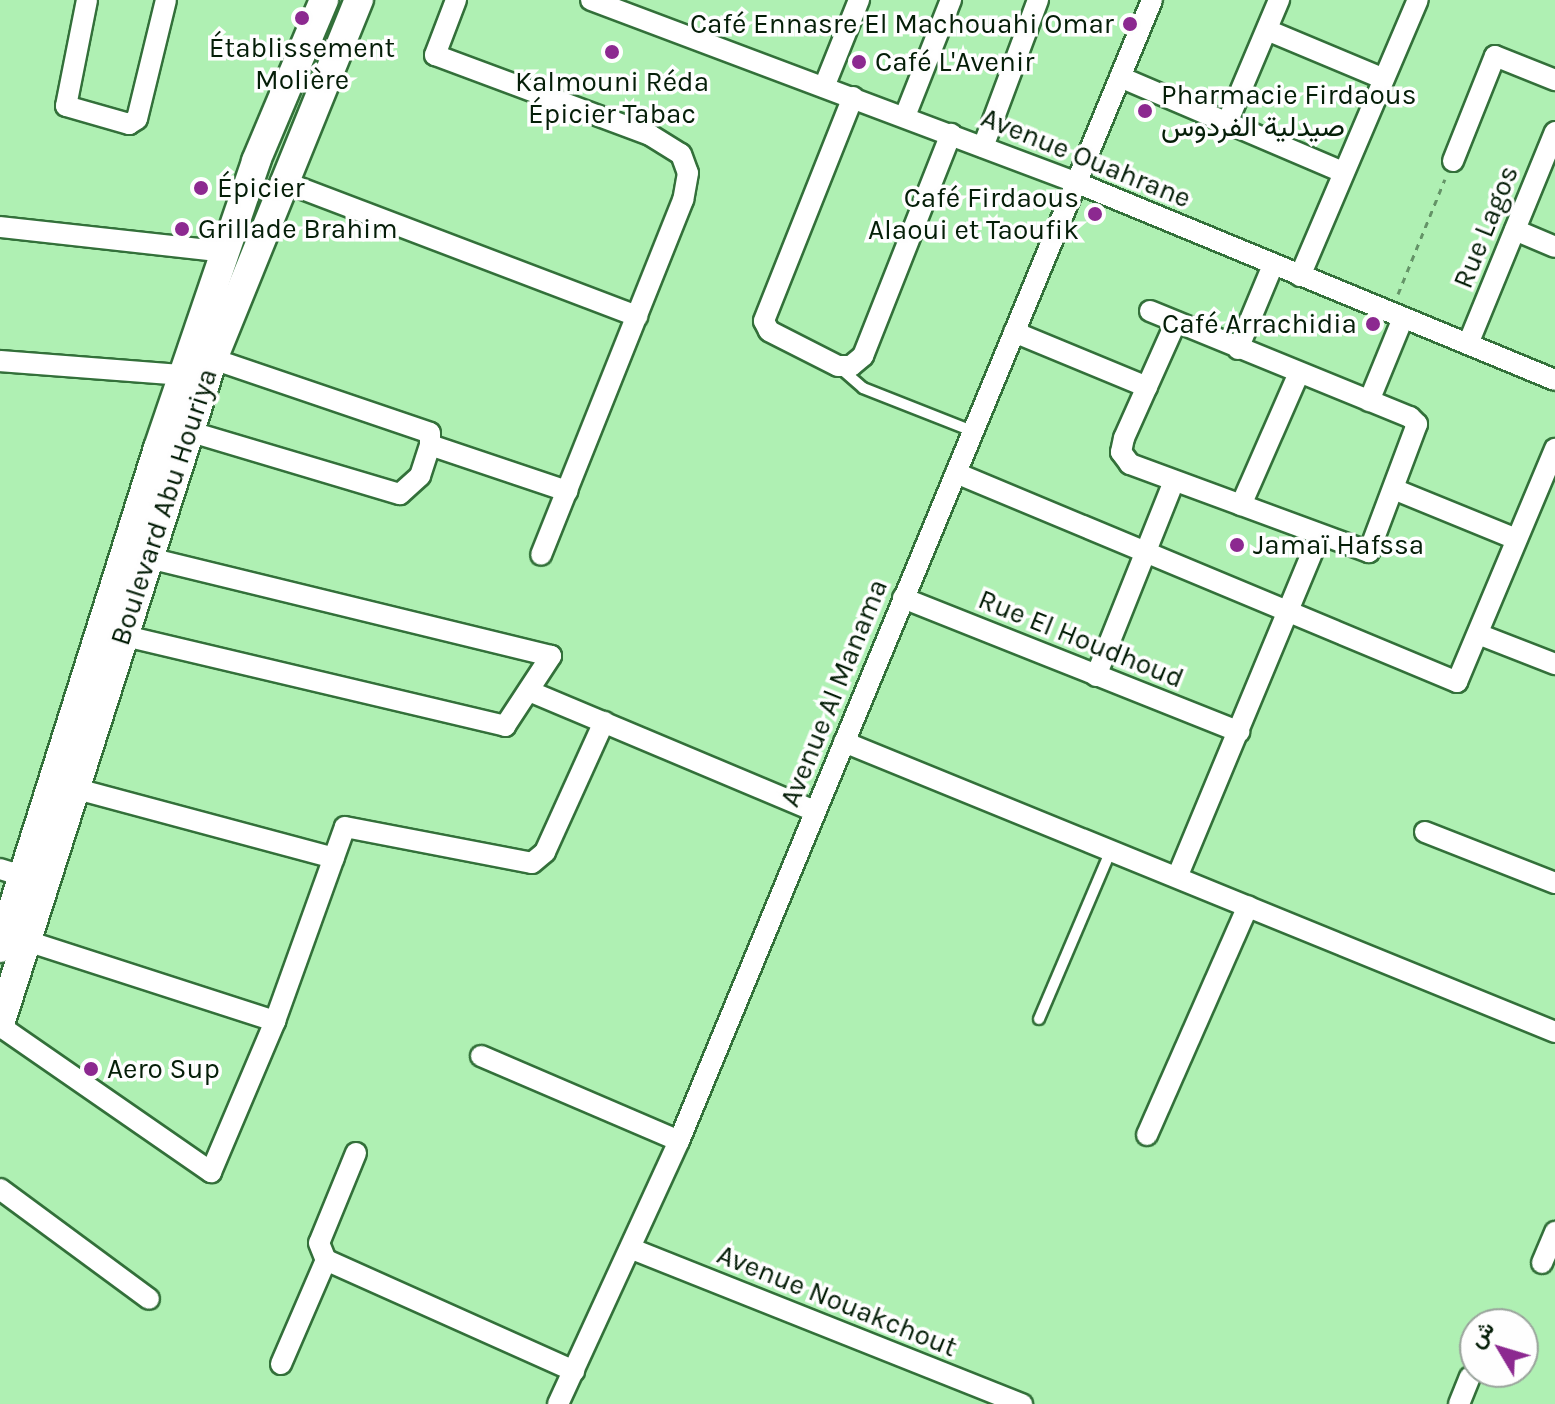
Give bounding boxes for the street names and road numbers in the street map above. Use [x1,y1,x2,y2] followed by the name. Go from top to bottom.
[976,101,1196,215] street label: Avenue Ouahrane
[1446,161,1526,293] street label: Rue Lagos
[103,364,225,650] street label: Boulevard Abu Houriya
[773,574,895,812] street label: Avenue Al Manama
[973,582,1189,696] street label: Rue El Houdhoud
[712,1238,962,1364] street label: Avenue Nouakchout

